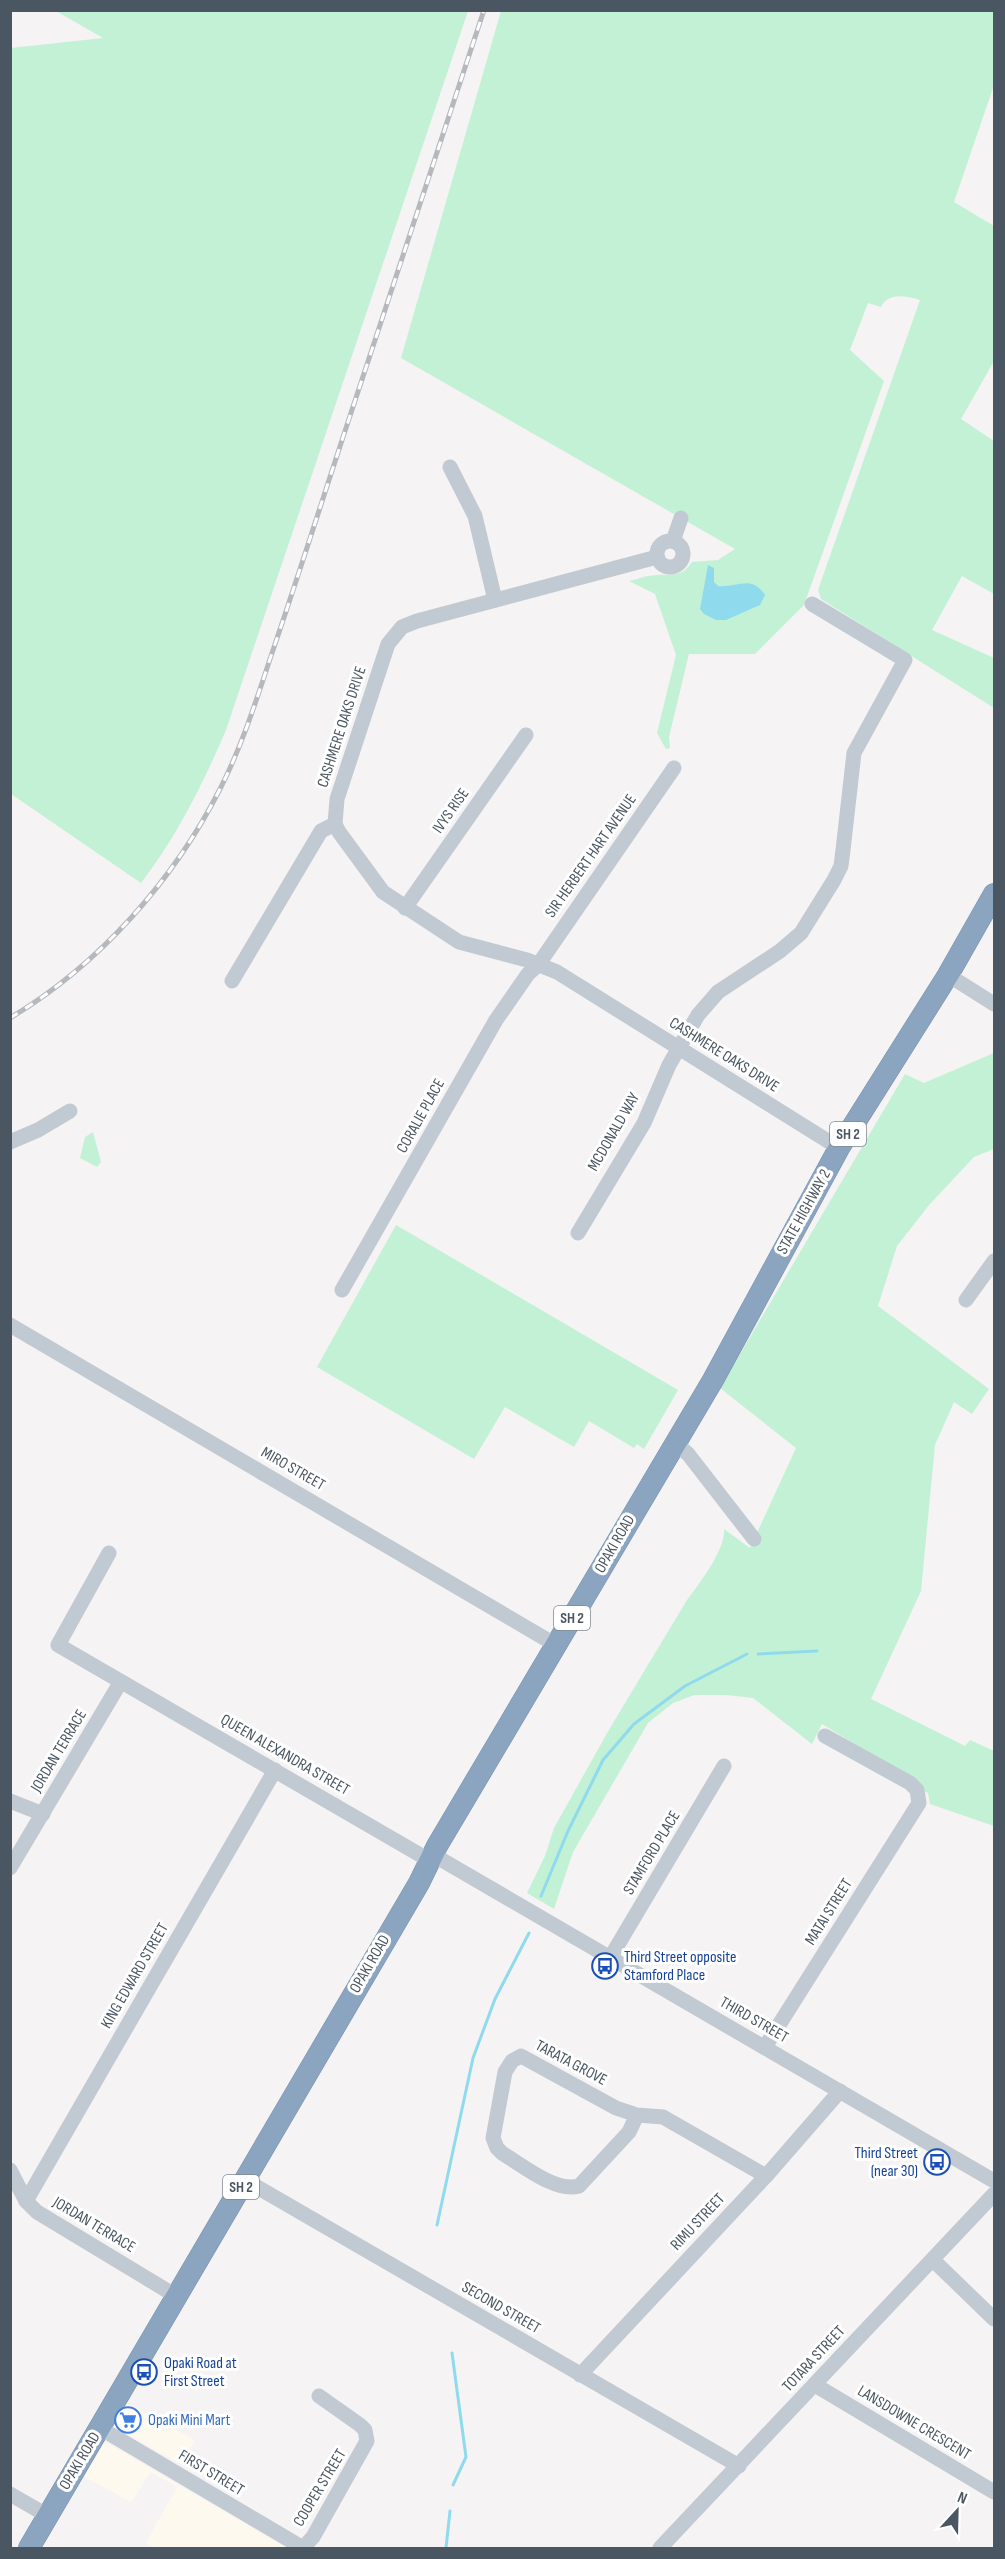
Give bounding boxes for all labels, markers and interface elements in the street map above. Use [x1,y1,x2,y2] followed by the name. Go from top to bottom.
[314,664,370,790] street label: CASHMERE OAKS DRIVE
[429,785,473,837] street label: IVYS RISE
[541,791,641,921] street label: SIR HERBERT HART AVENUE
[666,1014,782,1096] street label: CASHMERE OAKS DRIVE
[393,1076,449,1156] street label: CORALIE PLACE
[584,1089,644,1175] street label: MCDONALD WAY
[830,1122,866,1146] road number: SH 2
[773,1166,835,1258] street label: STATE HIGHWAY 2
[258,1443,329,1495] street label: MIRO STREET
[591,1511,639,1576] street label: OPAKI ROAD
[554,1606,590,1630] road number: SH 2
[26,1706,91,1796] street label: JORDAN TERRACE
[217,1710,353,1800] street label: QUEEN ALEXANDRA STREET
[619,1808,685,1898] street label: STAMFORD PLACE
[801,1875,857,1949] street label: MATAI STREET
[97,1920,173,2032] street label: KING EDWARD STREET
[346,1931,394,1996] street label: OPAKI ROAD
[624,1948,736,1985] place label: Third Street opposite Stamford Place
[590,1951,620,1981] bus stop icon: Third Street opposite Stamford Place
[716,1993,792,2047] street label: THIRD STREET
[532,2036,610,2090] street label: TARATA GROVE
[855,2144,918,2181] place label: Third Street (near 30)
[922,2147,952,2177] bus stop icon: Third Street (near 30)
[223,2175,259,2199] road number: SH 2
[667,2189,729,2254] street label: RIMU STREET
[49,2192,139,2257] street label: JORDAN TERRACE
[458,2278,544,2338] street label: SECOND STREET
[779,2322,850,2396] street label: TOTARA STREET
[164,2354,237,2391] place label: Opaki Road at First Street
[129,2357,159,2387] bus stop icon: Opaki Road at First Street
[854,2382,975,2465] street label: LANSDOWNE CRESCENT
[113,2405,143,2435] supermarket icon: Opaki Mini Mart
[148,2411,231,2430] place label: Opaki Mini Mart
[55,2429,105,2493] street label: OPAKI ROAD
[289,2445,351,2530] street label: COOPER STREET
[175,2446,248,2500] street label: FIRST STREET
[927,2481,987,2541] north arrow
[955,2488,970,2509] text: N

